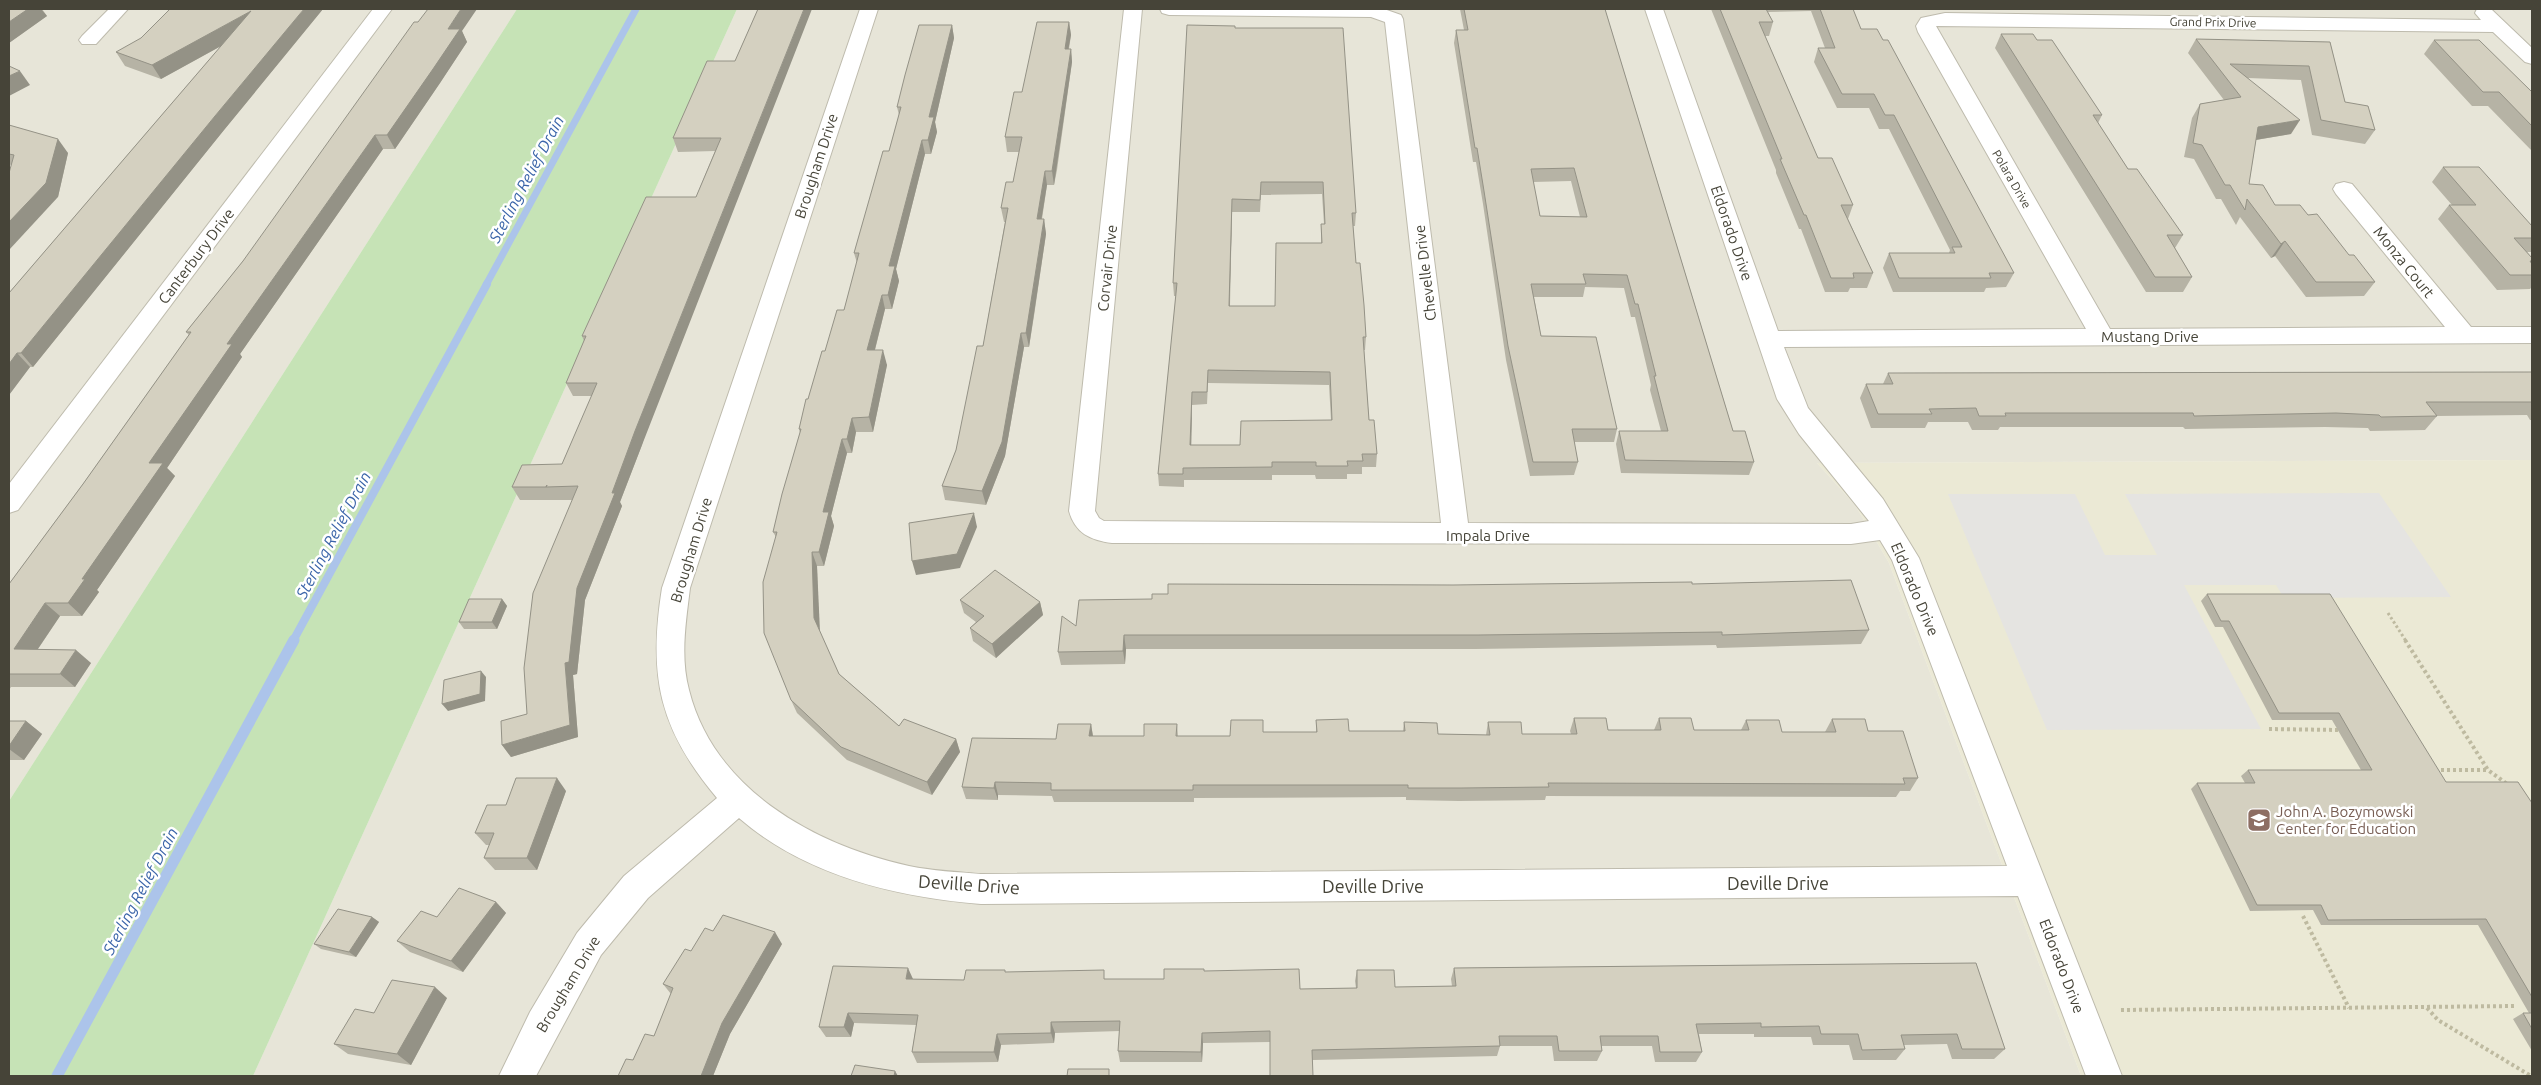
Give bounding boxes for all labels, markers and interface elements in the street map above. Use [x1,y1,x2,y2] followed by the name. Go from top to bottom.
[2169,15,2257,29] street label: Grand Prix Drive
[791,111,841,221] street label: Brougham Drive
[484,113,567,246] water label: Sterling Relief Drain
[1990,148,2034,210] street label: Polara Drive
[1708,183,1756,283] street label: Eldorado Drive
[155,205,237,307] street label: Canterbury Drive
[2370,223,2438,301] street label: Monza Court
[1094,224,1120,312] street label: Corvair Drive
[1411,224,1439,322] street label: Chevelle Drive
[2101,328,2199,345] street label: Mustang Drive
[291,469,374,602] water label: Sterling Relief Drain
[667,495,715,605] street label: Brougham Drive
[1446,527,1530,544] street label: Impala Drive
[1888,540,1942,638] street label: Eldorado Drive
[2276,803,2416,837] place label: John A. Bozymowski Center for Education
[2246,807,2272,833] school or university icon: John A. Bozymowski Center for Education
[98,825,181,958] water label: Sterling Relief Drain
[918,870,1020,898] street label: Deville Drive
[1727,873,1829,893] street label: Deville Drive
[1322,876,1424,896] street label: Deville Drive
[2036,916,2088,1016] street label: Eldorado Drive
[533,933,603,1035] street label: Brougham Drive

